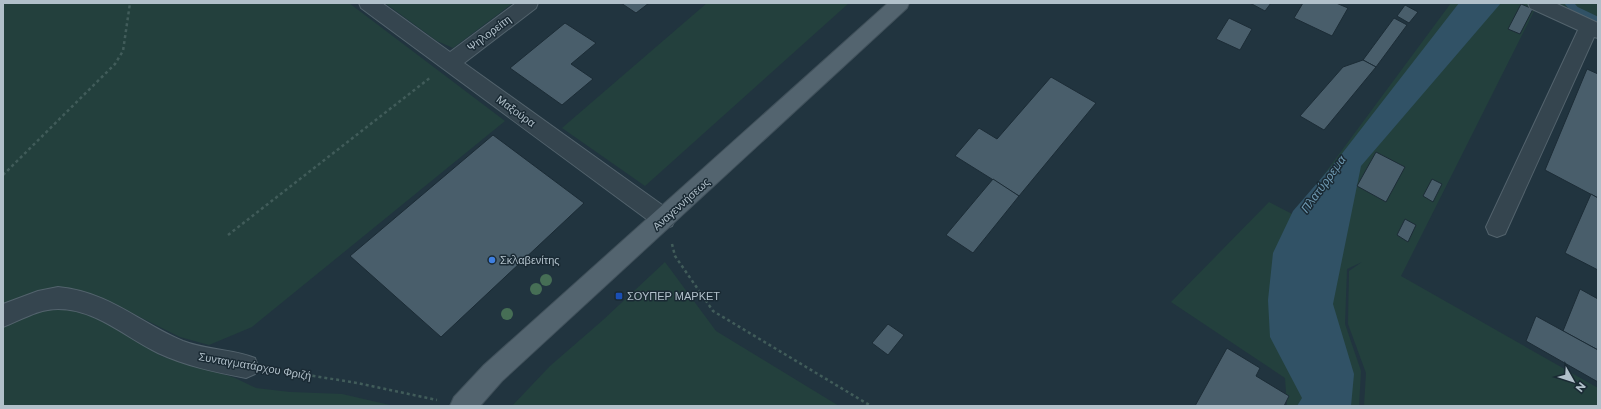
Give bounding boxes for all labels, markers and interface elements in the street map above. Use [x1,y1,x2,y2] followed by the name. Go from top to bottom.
[464,12,514,54] street label: Ψηλορείτη
[494,92,539,130] street label: Μαξούρα
[1297,151,1349,216] water label: Πλατύρρεμα
[650,175,712,233] street label: Αναγεννήσεως
[500,253,560,267] place label: Σκλαβενίτης
[487,255,497,265] marker: Σκλαβενίτης
[627,289,720,303] place label: ΣΟΥΠΕΡ ΜΑΡΚΕΤ
[614,291,624,301] marker: ΣΟΥΠΕΡ ΜΑΡΚΕΤ
[198,349,312,383] street label: Συνταγματάρχου Φριζή
[1553,361,1593,401] north arrow
[1573,379,1589,395] text: N

